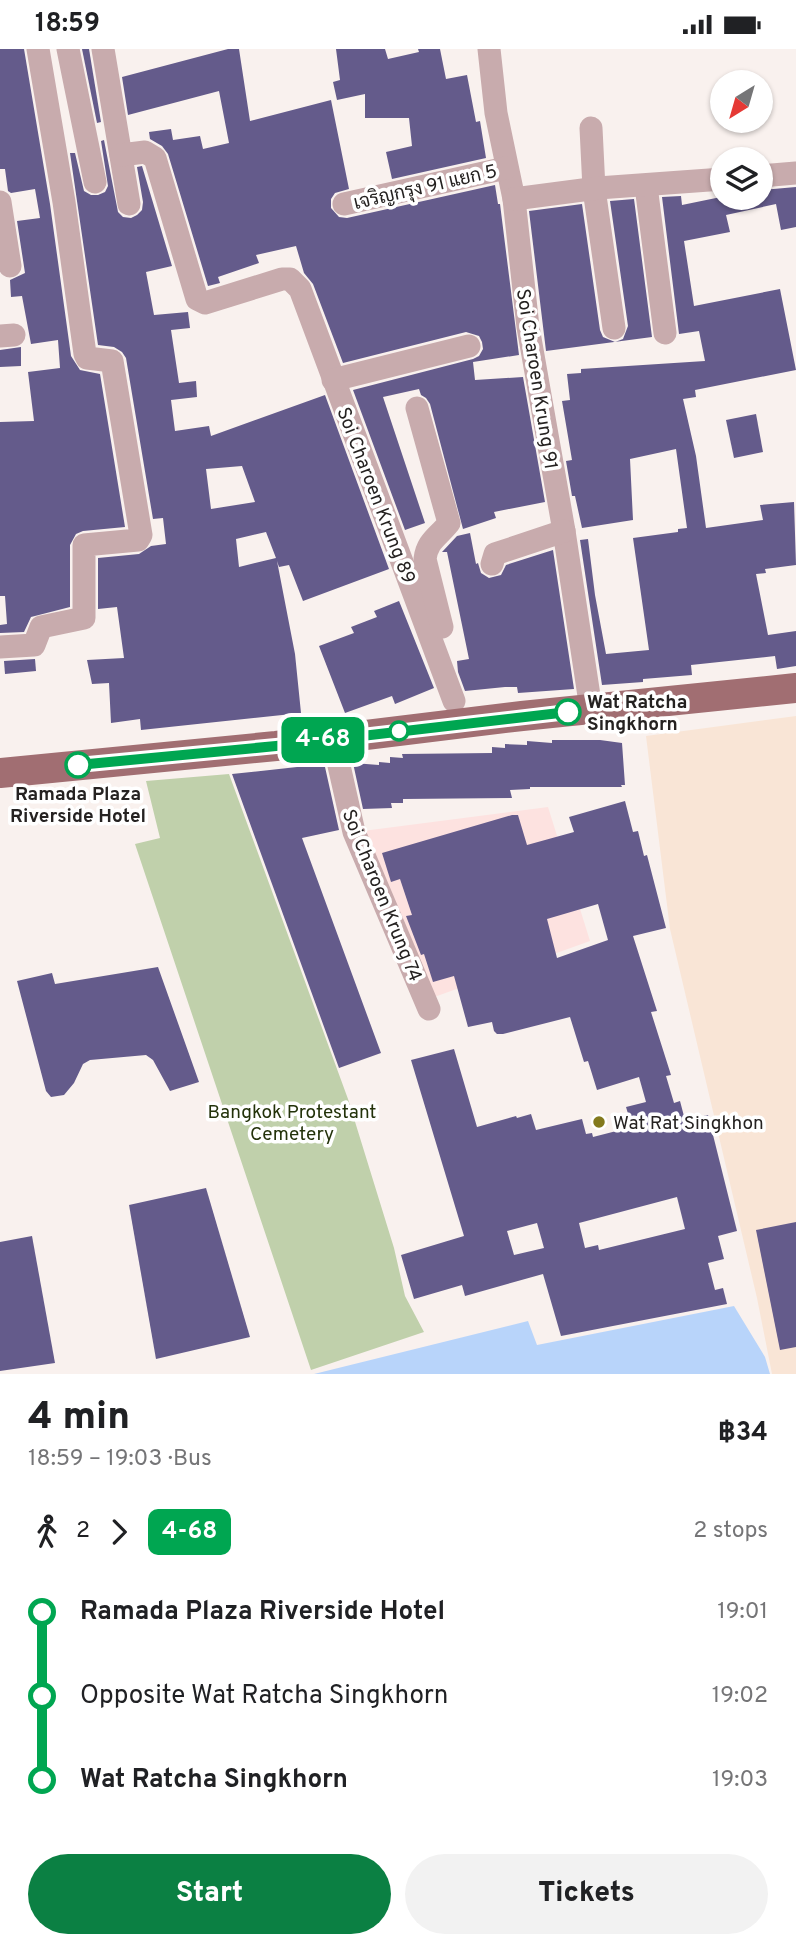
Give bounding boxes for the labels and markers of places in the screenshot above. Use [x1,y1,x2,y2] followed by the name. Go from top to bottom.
[587,691,687,737] place label: Wat Ratcha Singkhorn
[555,699,581,725] marker: Wat Ratcha Singkhorn
[389,721,409,741] unlabelled marker
[65,752,91,778] marker: Ramada Plaza Riverside Hotel
[10,783,146,829] place label: Ramada Plaza Riverside Hotel
[613,1112,764,1136] place label: Wat Rat Singkhon
[591,1114,607,1130] marker: Wat Rat Singkhon

